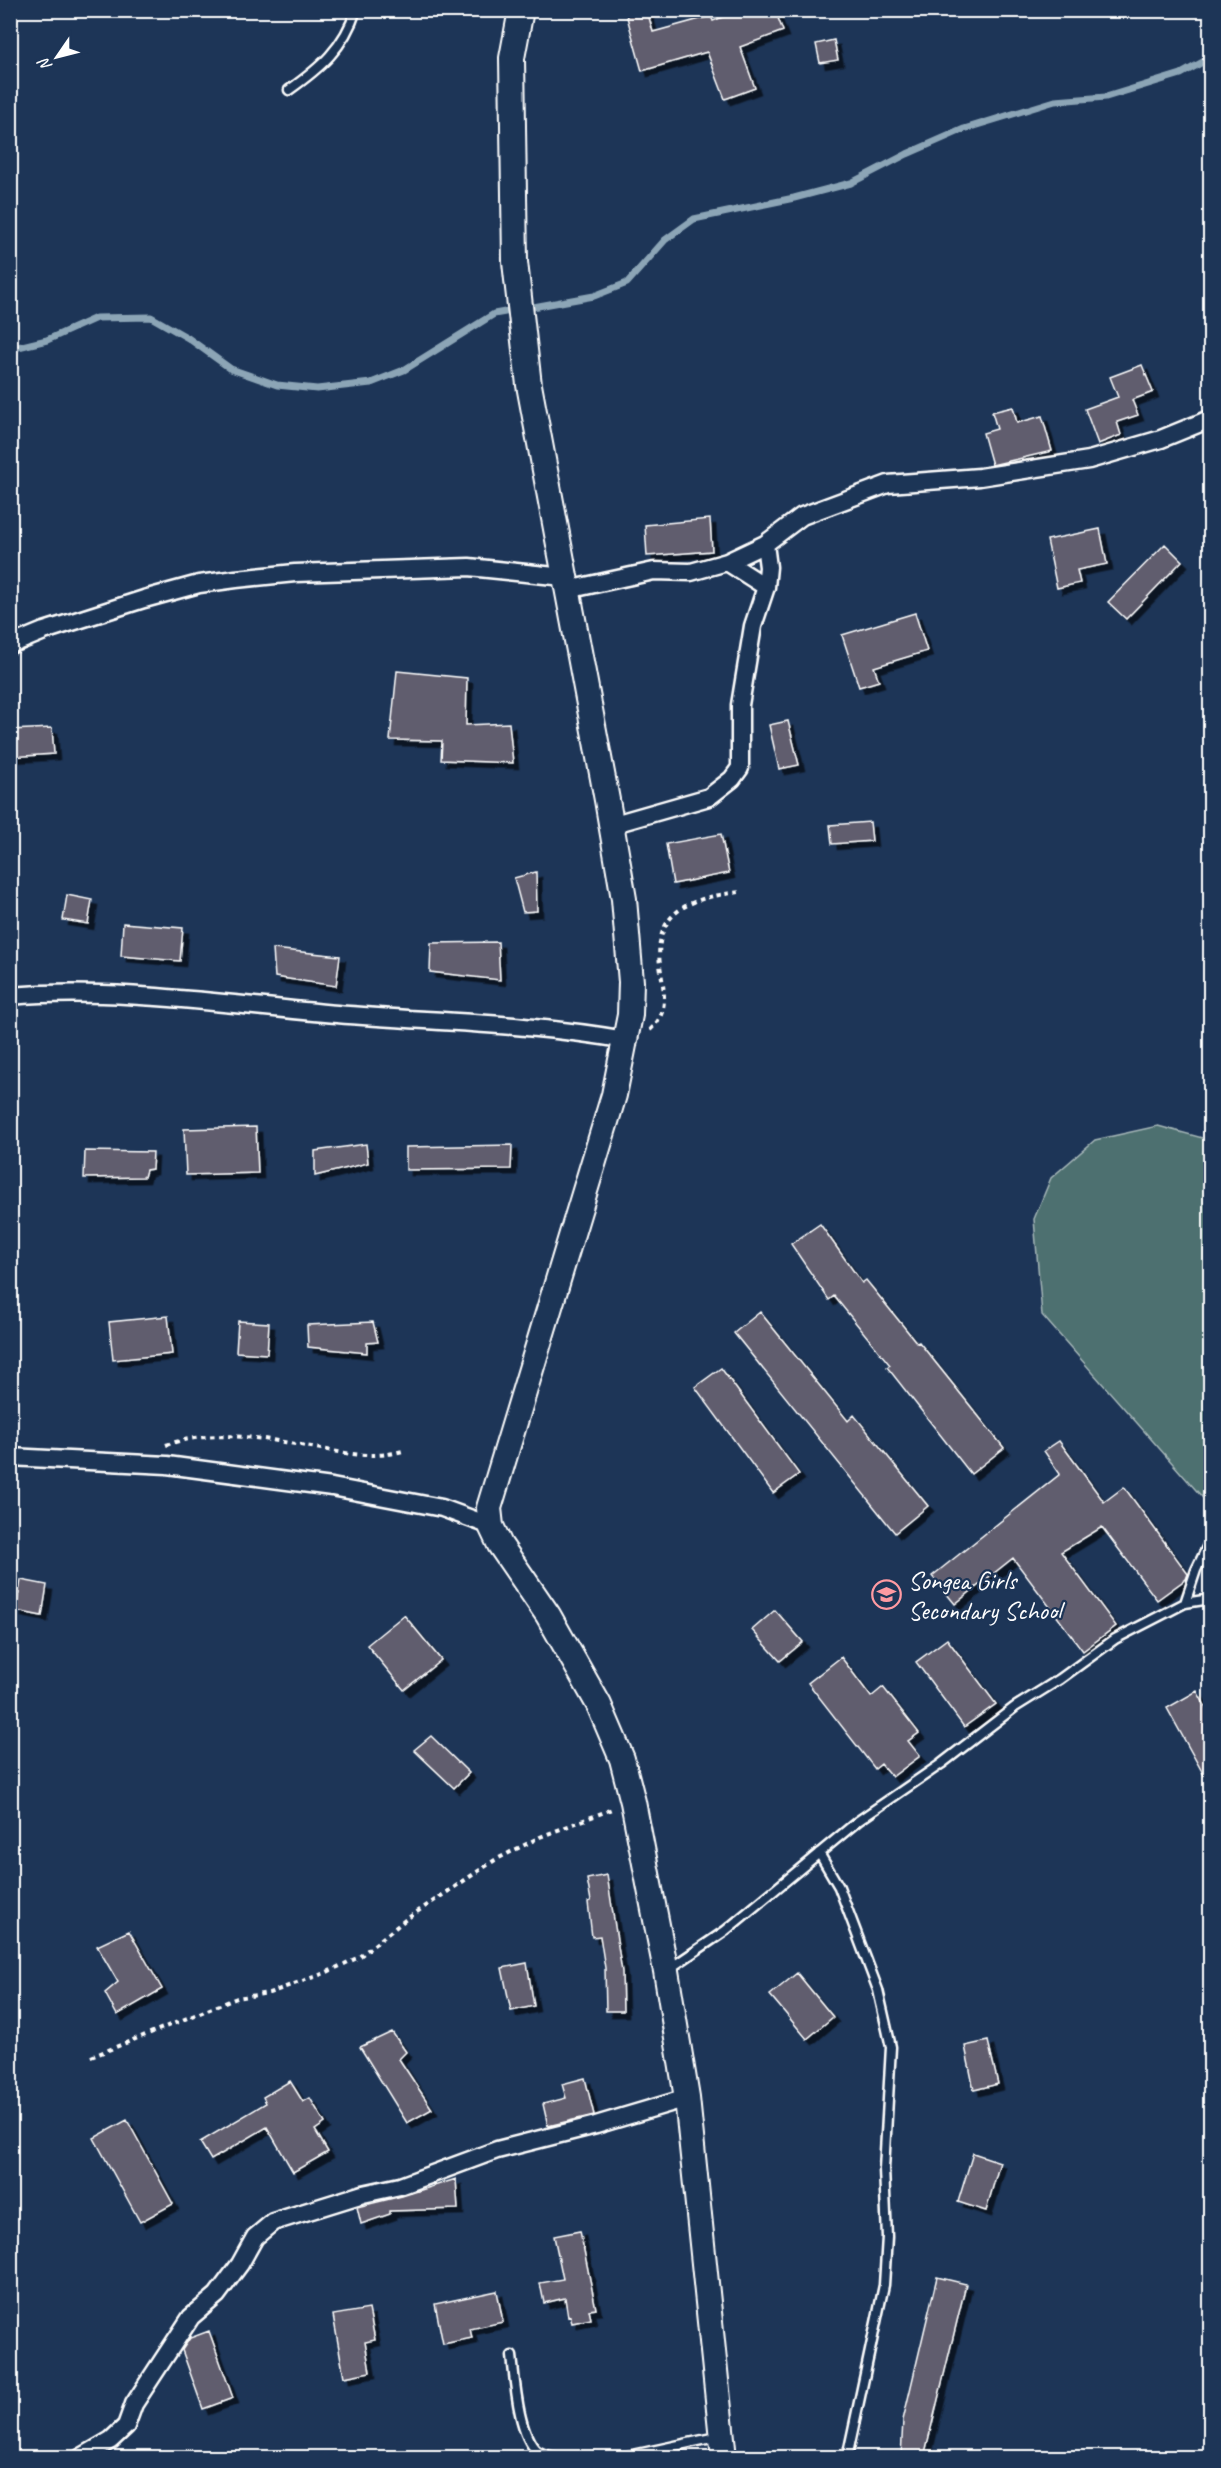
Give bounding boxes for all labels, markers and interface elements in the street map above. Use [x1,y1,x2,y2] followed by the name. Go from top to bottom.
[27,27,87,87] north arrow
[33,53,57,75] text: N
[908,1564,1066,1627] place label: Songea Girls Secondary School
[871,1579,903,1611] school or university icon: Songea Girls Secondary School

